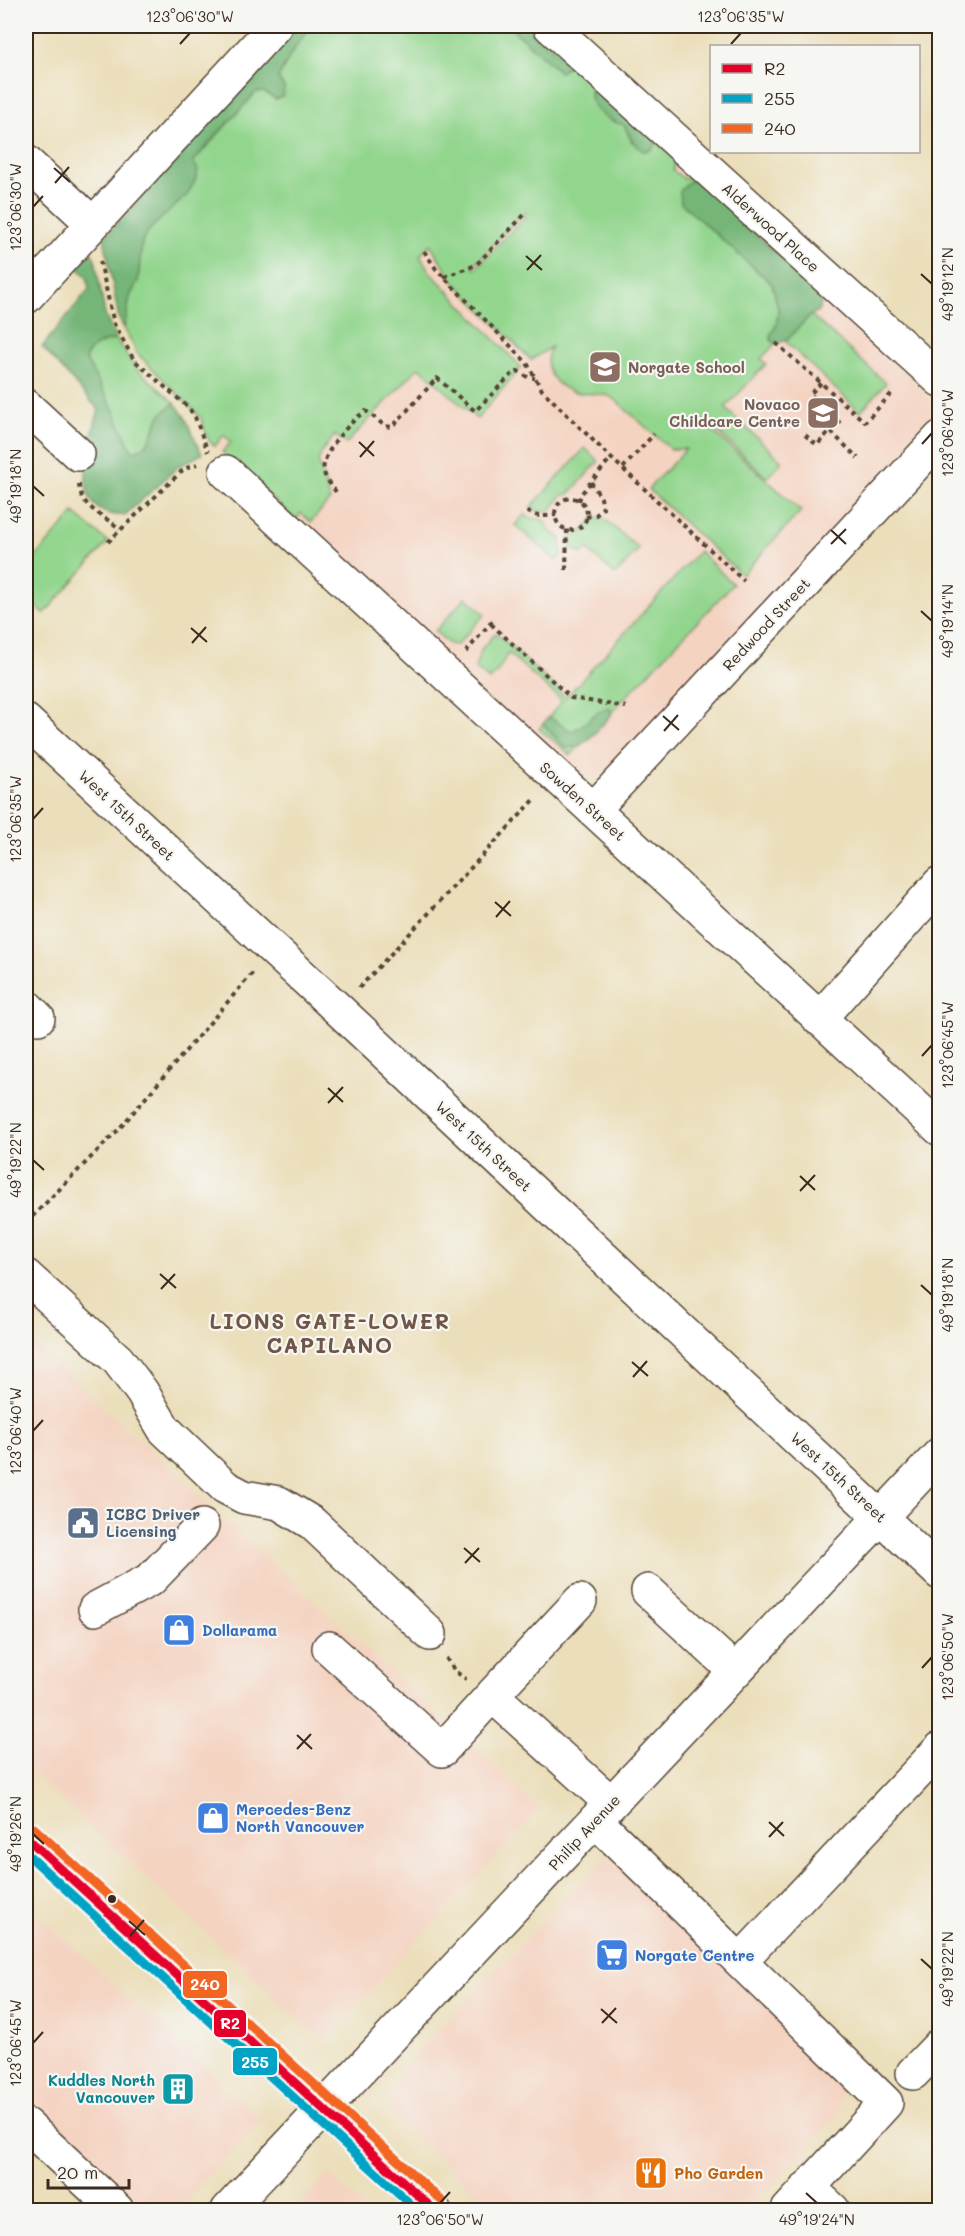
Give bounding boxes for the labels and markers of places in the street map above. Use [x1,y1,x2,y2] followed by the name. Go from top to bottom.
[587,349,623,385] school or university icon: Norgate School
[628,357,745,377] place label: Norgate School
[669,394,800,431] place label: Novaco Childcare Centre
[805,395,841,431] school or university icon: Novaco Childcare Centre
[106,1504,200,1541] place label: ICBC Driver Licensing
[65,1505,101,1541] public building icon: ICBC Driver Licensing
[161,1612,197,1648] shop icon: Dollarama
[202,1620,277,1640] place label: Dollarama
[236,1799,365,1836] place label: Mercedes-Benz North Vancouver
[195,1800,231,1836] shop icon: Mercedes-Benz North Vancouver
[106,1893,118,1905] unlabelled marker
[594,1937,630,1973] supermarket icon: Norgate Centre
[635,1945,755,1965] place label: Norgate Centre
[48,2070,155,2107] place label: Kuddles North Vancouver
[160,2071,196,2107] building icon: Kuddles North Vancouver
[633,2155,669,2191] restaurant icon: Pho Garden
[674,2163,763,2183] place label: Pho Garden

